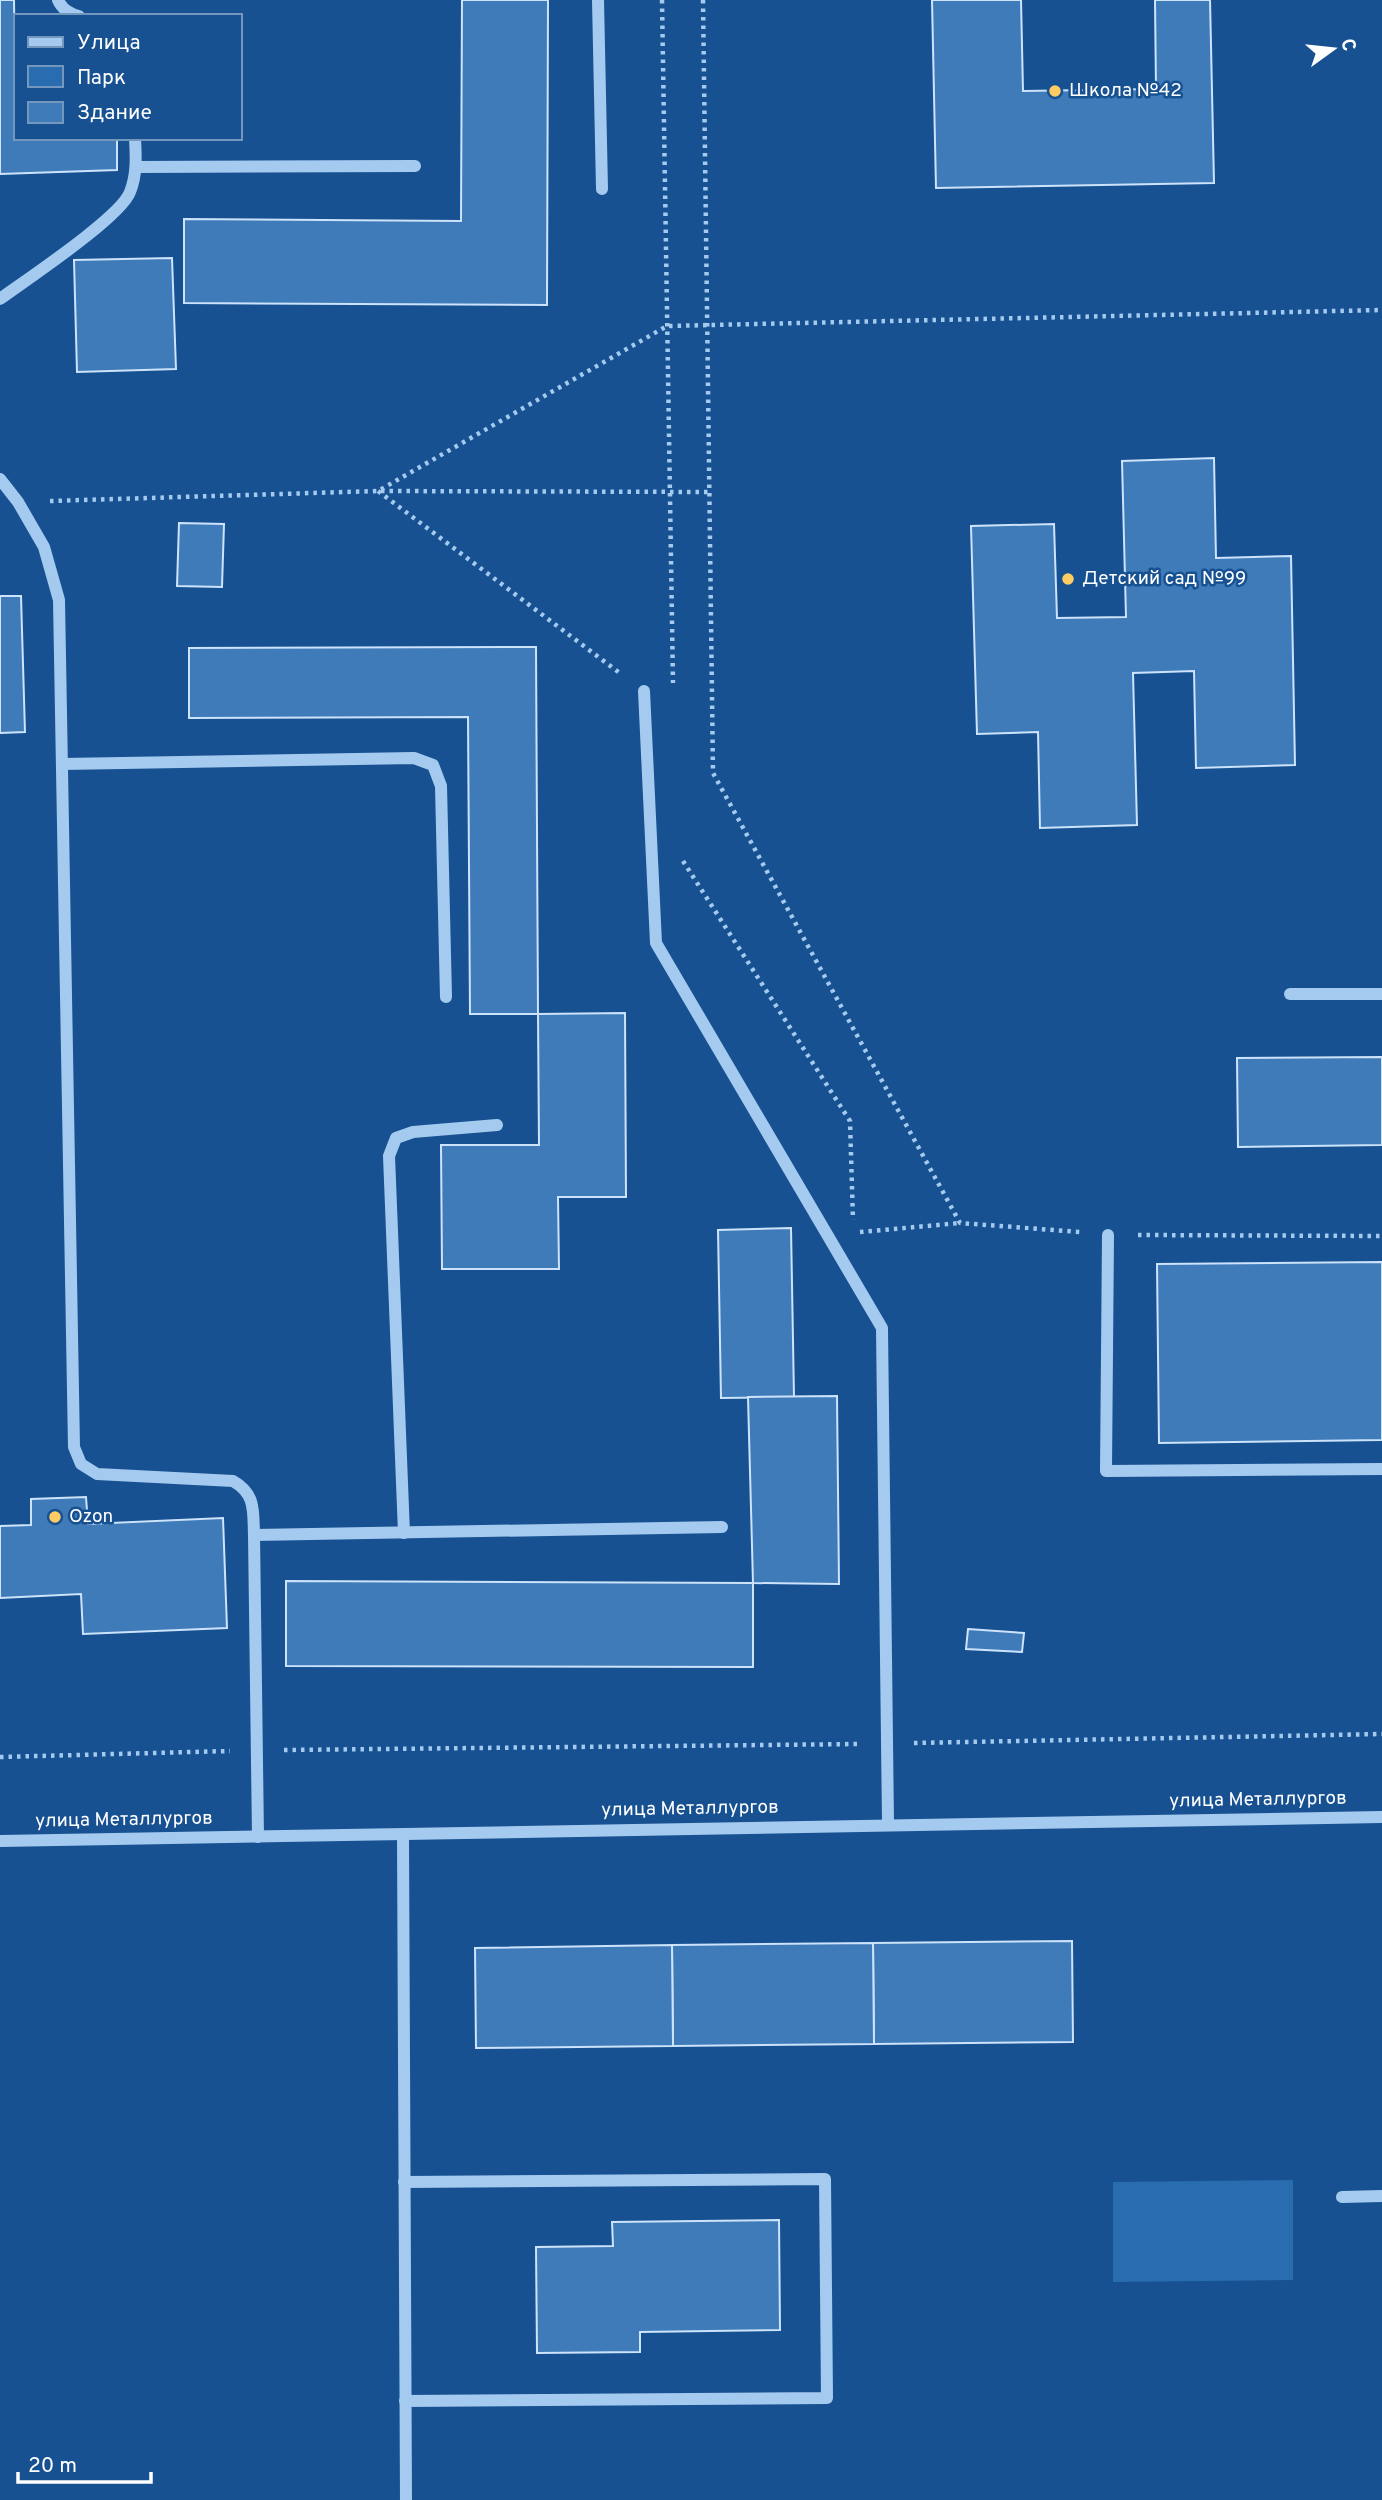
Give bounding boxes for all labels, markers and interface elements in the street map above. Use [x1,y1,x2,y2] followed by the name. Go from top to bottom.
[14,14,242,140] legend
[1298,14,1368,84] north arrow
[77,30,141,57] text: Улица
[1334,36,1361,54] text: С
[77,65,126,92] text: Парк
[1069,79,1182,103] place label: Школа №42
[1047,83,1063,99] marker: Школа №42
[77,100,152,127] text: Здание
[1082,567,1246,591] place label: Детский сад №99
[1060,571,1076,587] marker: Детский сад №99
[69,1505,113,1529] place label: Ozon
[47,1509,63,1525] marker: Ozon
[1169,1786,1347,1814] street label: улица Металлургов
[601,1795,779,1823] street label: улица Металлургов
[35,1806,213,1834] street label: улица Металлургов
[18,2440,150,2484] scale bar
[28,2453,77,2480] text: 20 m

